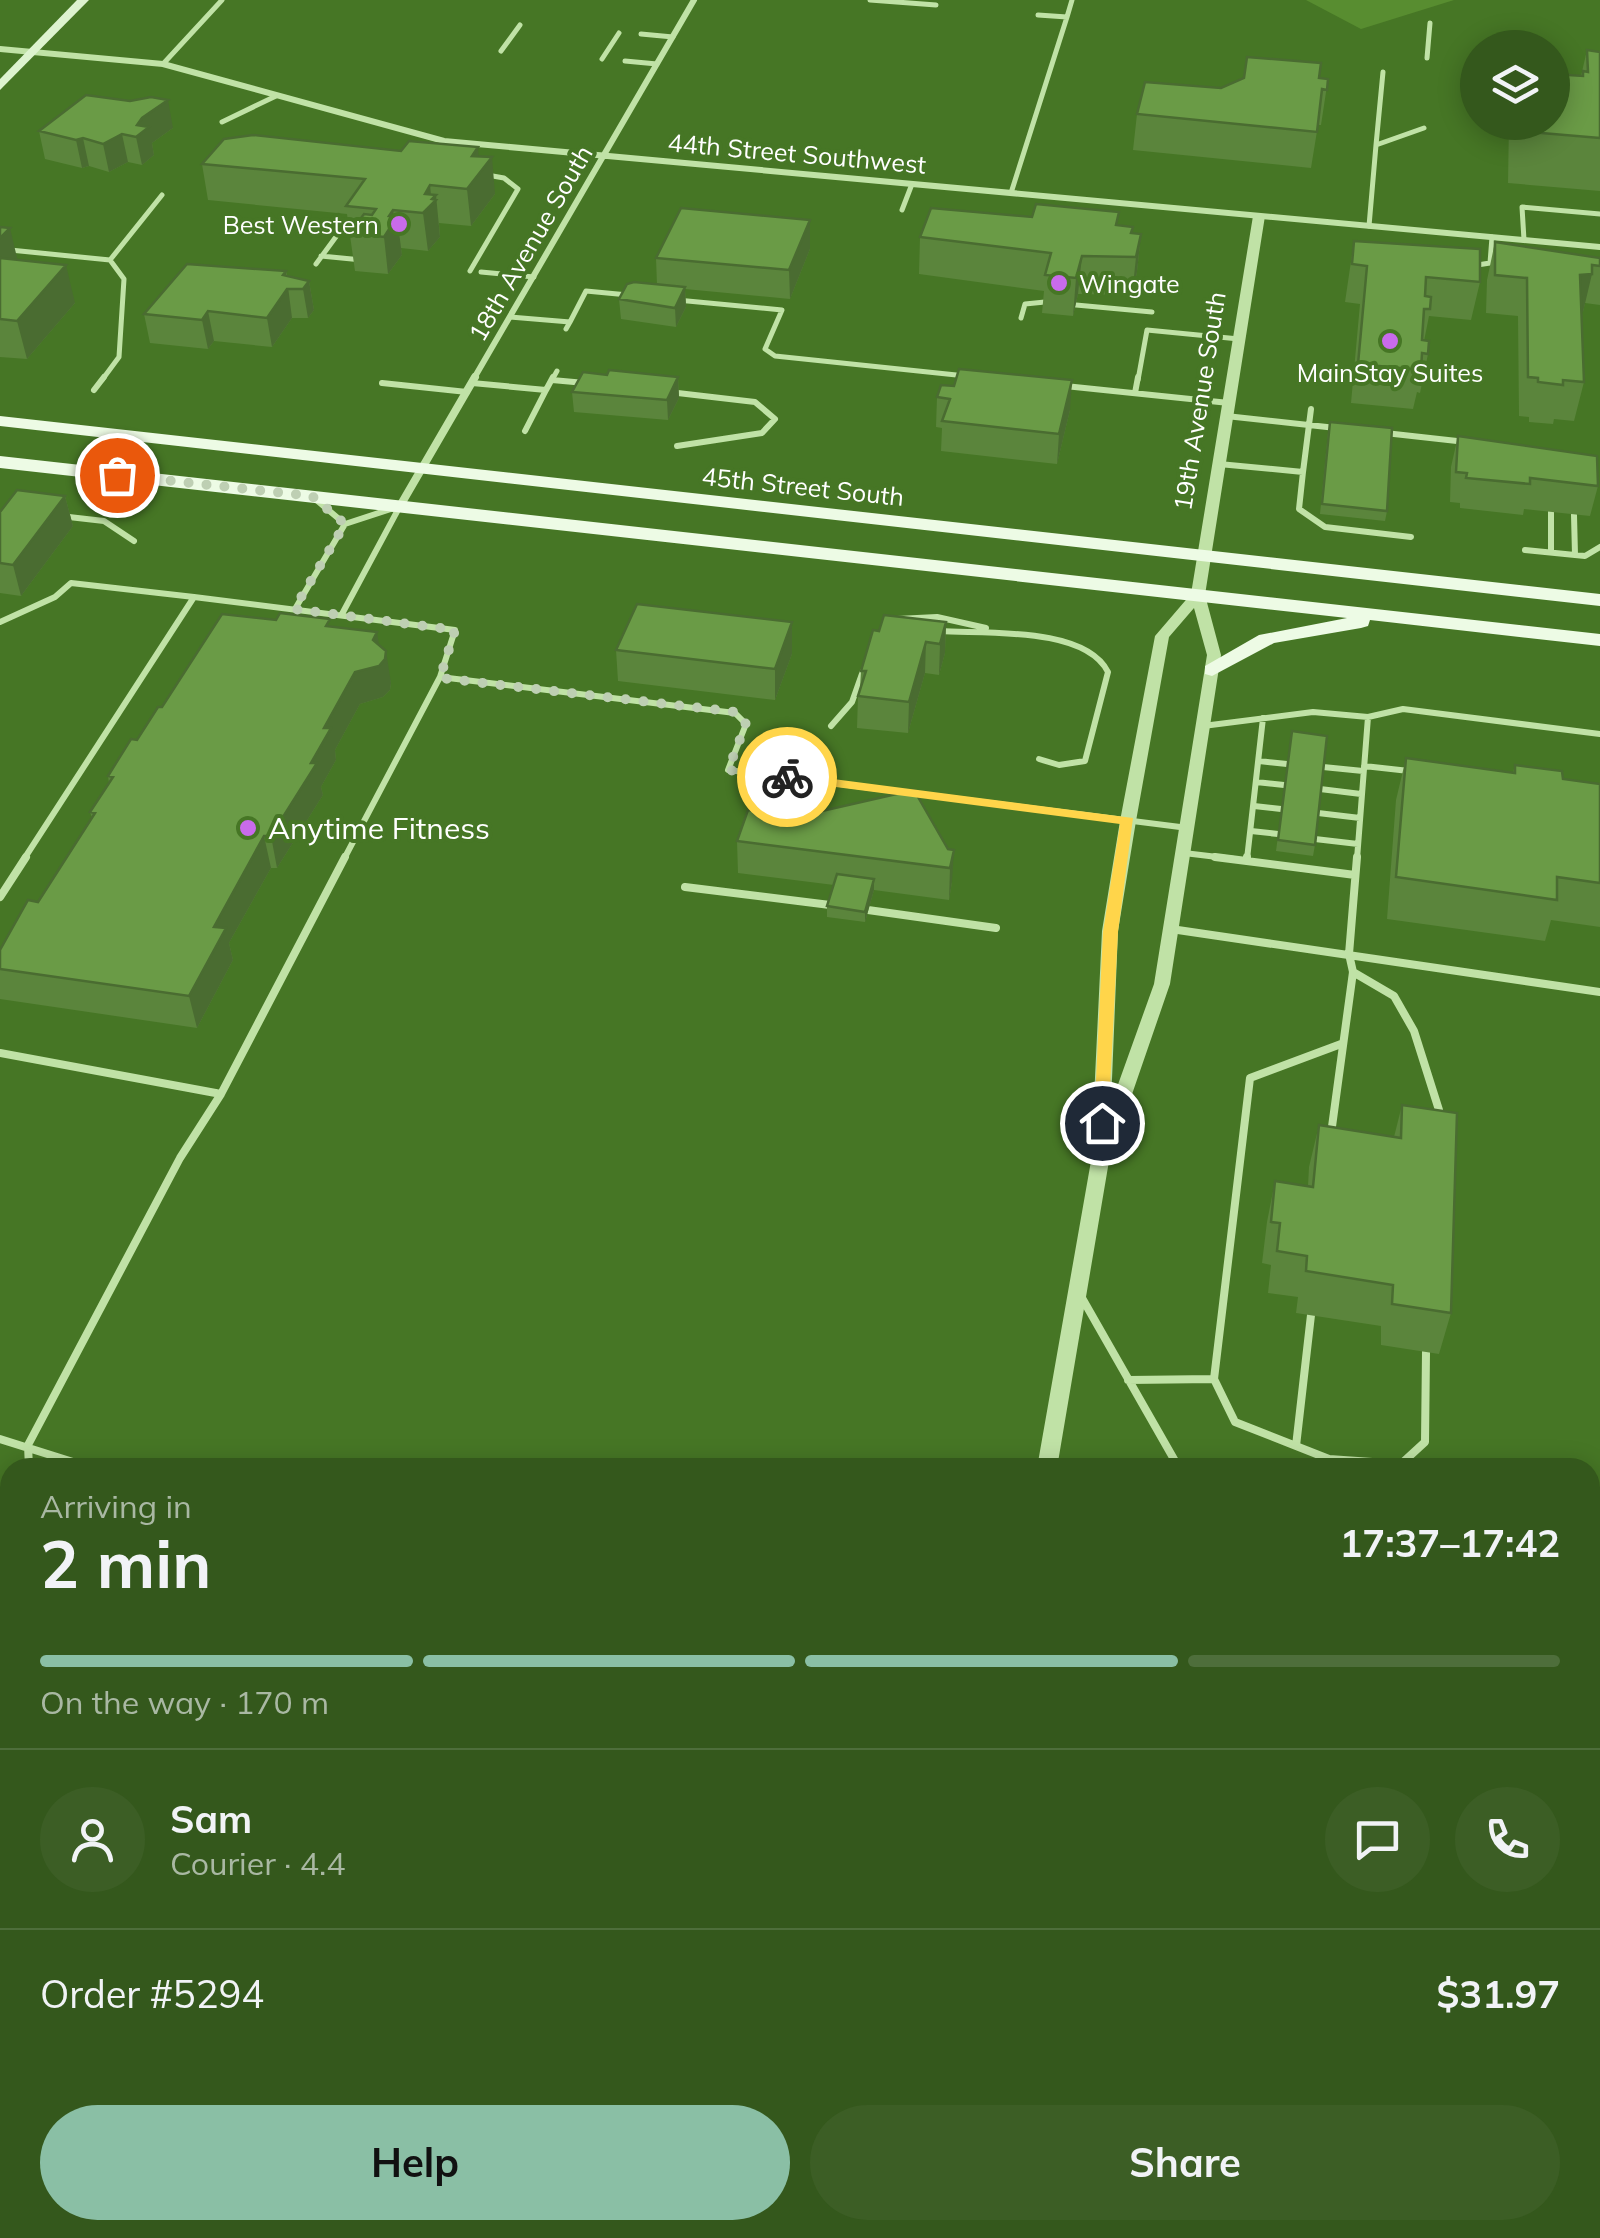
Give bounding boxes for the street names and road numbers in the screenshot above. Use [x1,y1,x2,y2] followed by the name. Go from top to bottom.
[666,126,928,180] street label: 44th Street Southwest
[461,139,599,347] street label: 18th Avenue South
[1166,289,1232,513] street label: 19th Avenue South
[700,460,906,512] street label: 45th Street South

